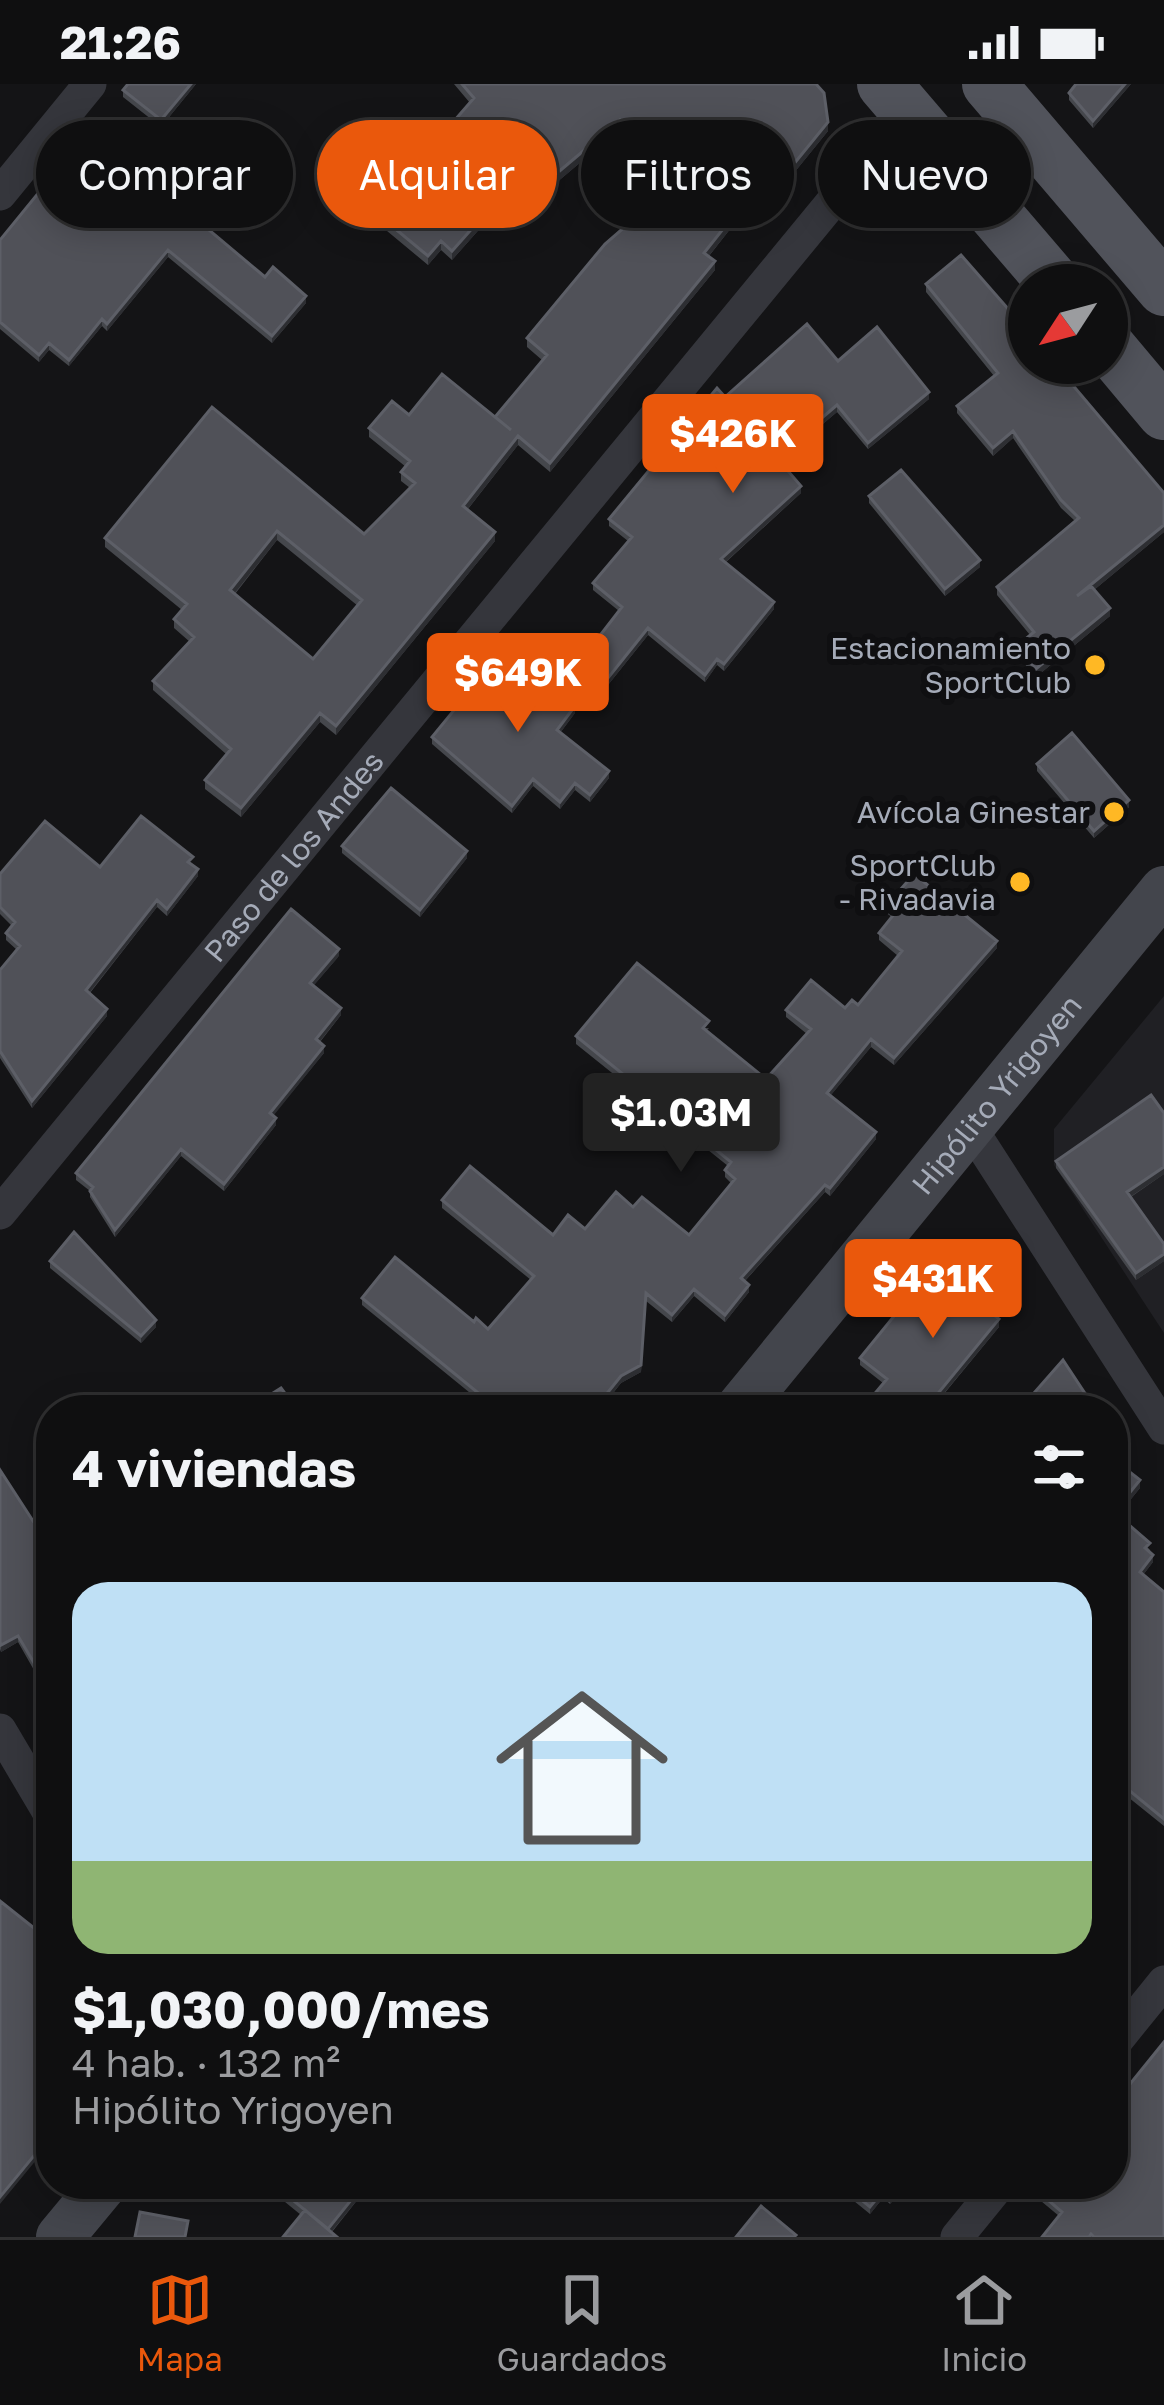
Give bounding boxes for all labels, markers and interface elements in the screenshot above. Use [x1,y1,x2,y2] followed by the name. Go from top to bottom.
[60,15,181,69] text: 21:26
[36,120,293,228] chip: Comprar
[317,120,557,228] chip: Alquilar
[581,120,794,228] chip: Filtros
[818,120,1031,228] chip: Nuevo
[1008,264,1128,384] north arrow
[1008,264,1128,384] map controls
[649,394,817,496] pin: $426K
[669,409,797,456] text: $426K
[830,630,1071,700] place label: Estacionamiento SportClub
[434,633,602,735] pin: $649K
[454,648,582,695] text: $649K
[1082,652,1108,678] marker: Estacionamiento SportClub
[196,744,391,969] street label: Paso de los Andes
[857,794,1090,830] place label: Avícola Ginestar
[1101,799,1127,825] marker: Avícola Ginestar
[839,847,996,917] place label: SportClub - Rivadavia
[1007,869,1033,895] marker: SportClub - Rivadavia
[904,987,1089,1202] street label: Hipólito Yrigoyen
[583,1073,779,1175] pin: $1.03M
[610,1088,752,1135] text: $1.03M
[849,1239,1017,1341] pin: $431K
[872,1254,994,1301] text: $431K
[1026,1434,1092,1500] icon: filters
[72,1437,356,1498] text: 4 viviendas
[474,1660,690,1876] icon: home
[72,1978,490,2039] text: $1,030,000/mes
[72,2039,340,2086] text: 4 hab. · 132 m²
[72,2086,394,2133] text: Hipólito Yrigoyen
[137,2267,223,2378] tab: Mapa
[496,2267,667,2378] tab: Guardados
[941,2267,1027,2378] tab: Inicio

